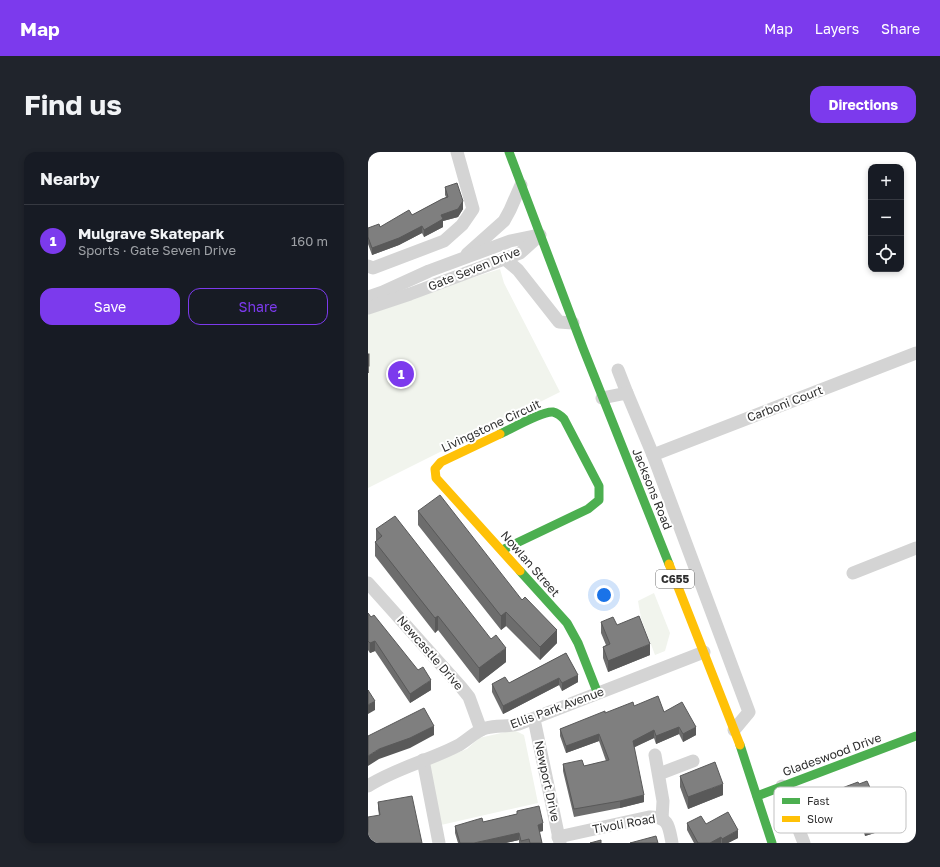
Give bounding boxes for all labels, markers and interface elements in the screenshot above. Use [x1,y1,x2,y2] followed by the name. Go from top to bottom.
[20,17,60,40] text: Map
[764,20,793,37] text: Map
[815,20,859,37] text: Layers
[881,20,920,37] text: Share
[810,86,916,123] button: Directions
[24,88,122,121] text: Find us
[868,164,904,272] map controls
[868,164,904,200] button: +
[40,168,100,189] text: Nearby
[868,200,904,236] button: −
[78,224,224,242] text: Mulgrave Skatepark
[50,233,56,249] text: 1
[291,233,328,249] text: 160 m
[868,236,904,272] button: locate
[78,242,236,258] text: Sports · Gate Seven Drive
[426,243,522,294] street label: Gate Seven Drive
[40,288,180,325] button: Save
[188,288,328,325] button: Share
[388,359,414,389] pin: 1
[745,382,825,425] street label: Carboni Court
[439,396,543,455] street label: Livingstone Circuit
[629,446,676,532] street label: Jacksons Road
[498,528,563,600] street label: Nowlan Street
[656,570,694,588] road number: C655
[594,585,614,605] your location
[394,612,467,693] street label: Newcastle Drive
[508,684,606,731] street label: Ellis Park Avenue
[780,730,883,779] street label: Gladeswood Drive
[532,739,563,823] street label: Newport Drive
[774,787,906,833] legend
[807,794,830,807] text: Fast
[591,811,657,836] street label: Tivoli Road
[807,812,833,825] text: Slow

